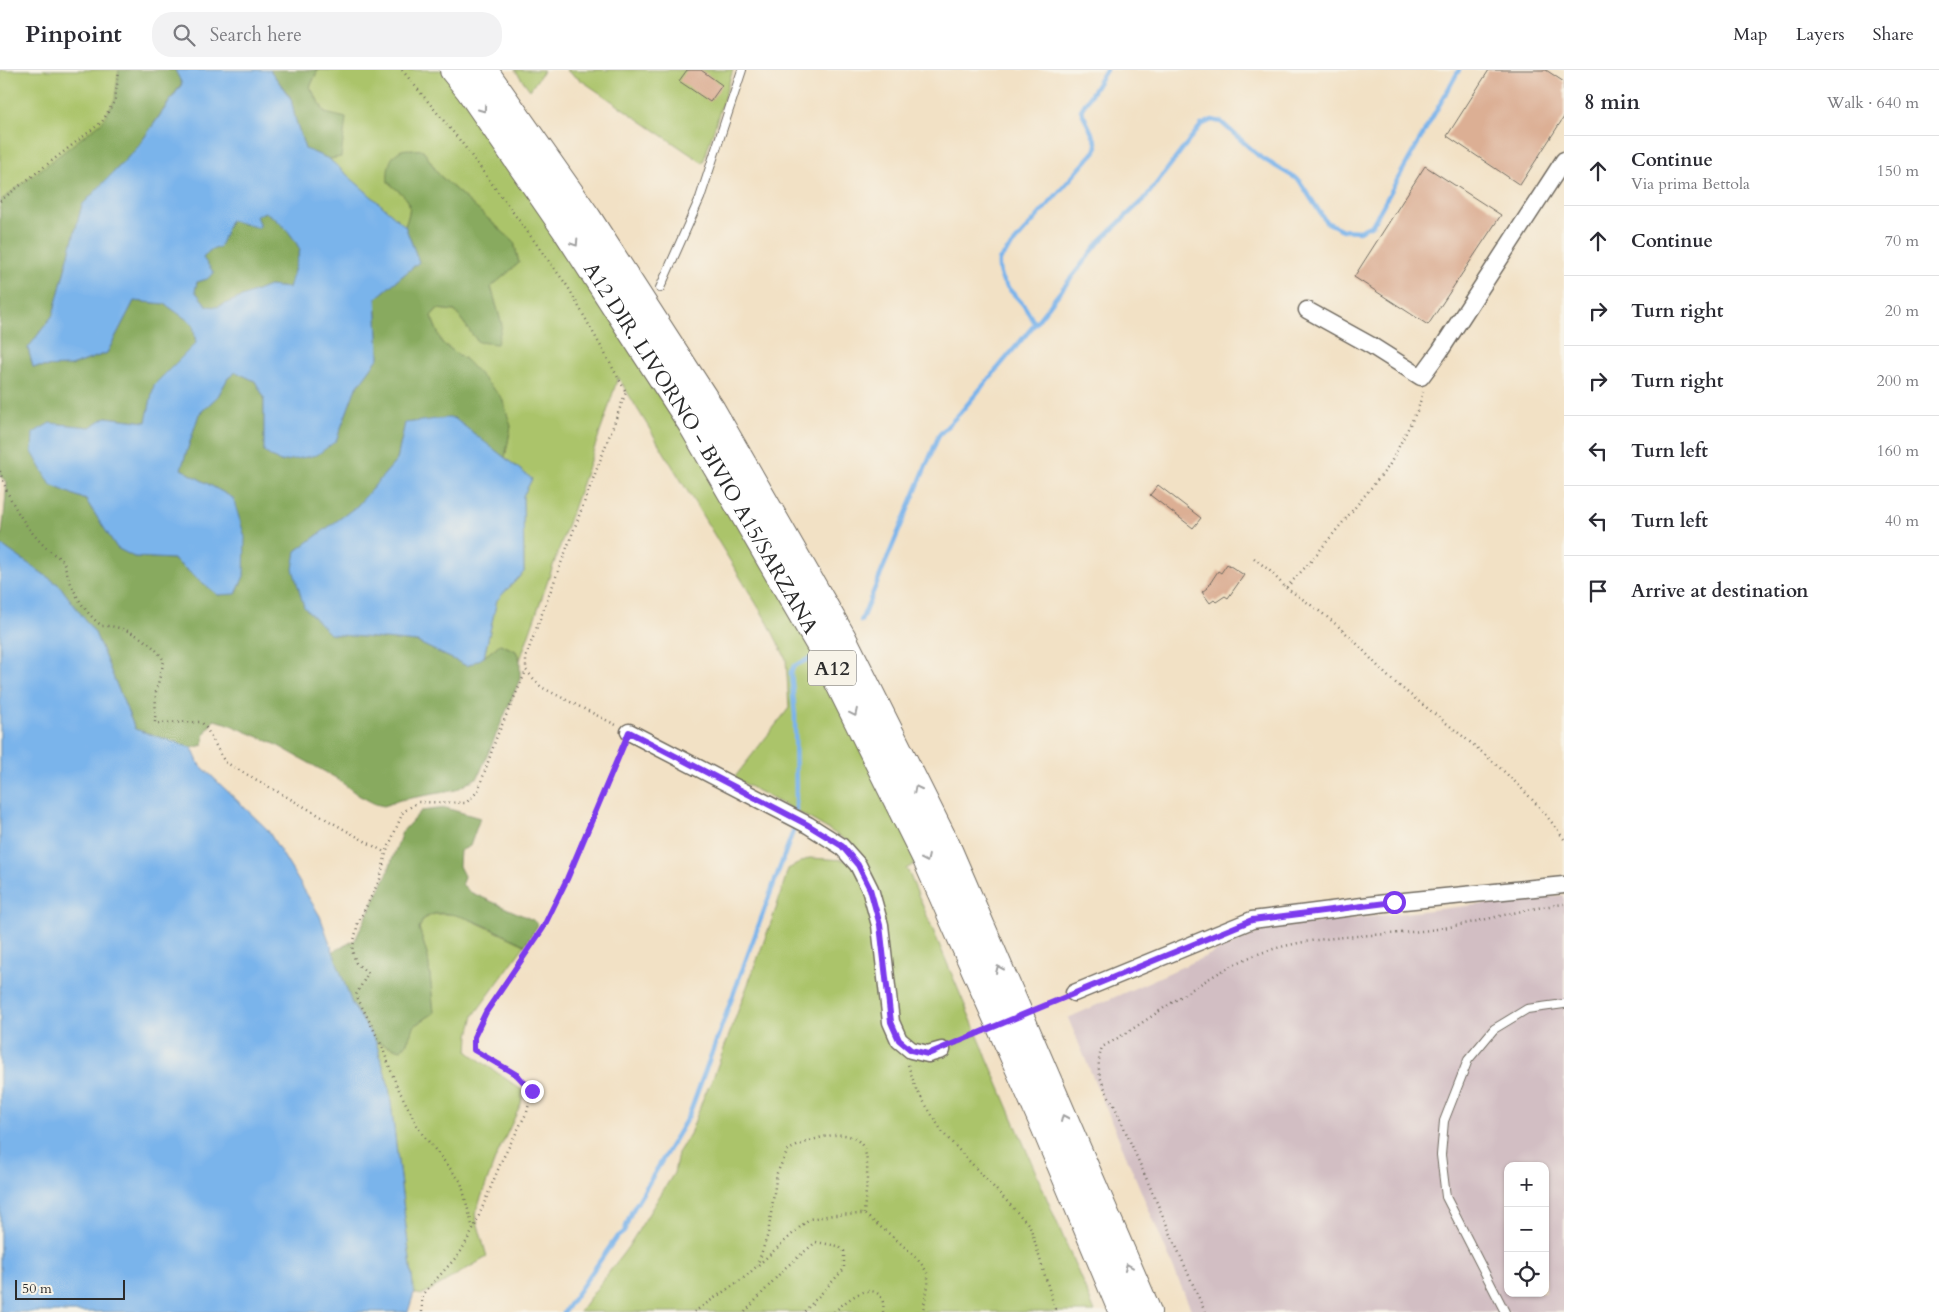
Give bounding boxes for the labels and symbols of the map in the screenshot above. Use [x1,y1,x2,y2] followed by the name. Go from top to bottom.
[477,103,486,113] one-way arrow
[569,237,578,247] one-way arrow
[576,257,825,640] street label: A12 DIR. LIVORNO - BIVIO A15/SARZANA
[808,650,856,686] road number: A12
[848,708,858,717] one-way arrow
[913,785,924,794] one-way arrow
[920,854,931,863] one-way arrow
[1383,891,1406,914] route start
[995,965,1006,974] one-way arrow
[521,1080,544,1103] route end
[1060,1114,1071,1123] one-way arrow
[1124,1263,1134,1272] one-way arrow
[15,1277,125,1300] scale bar

